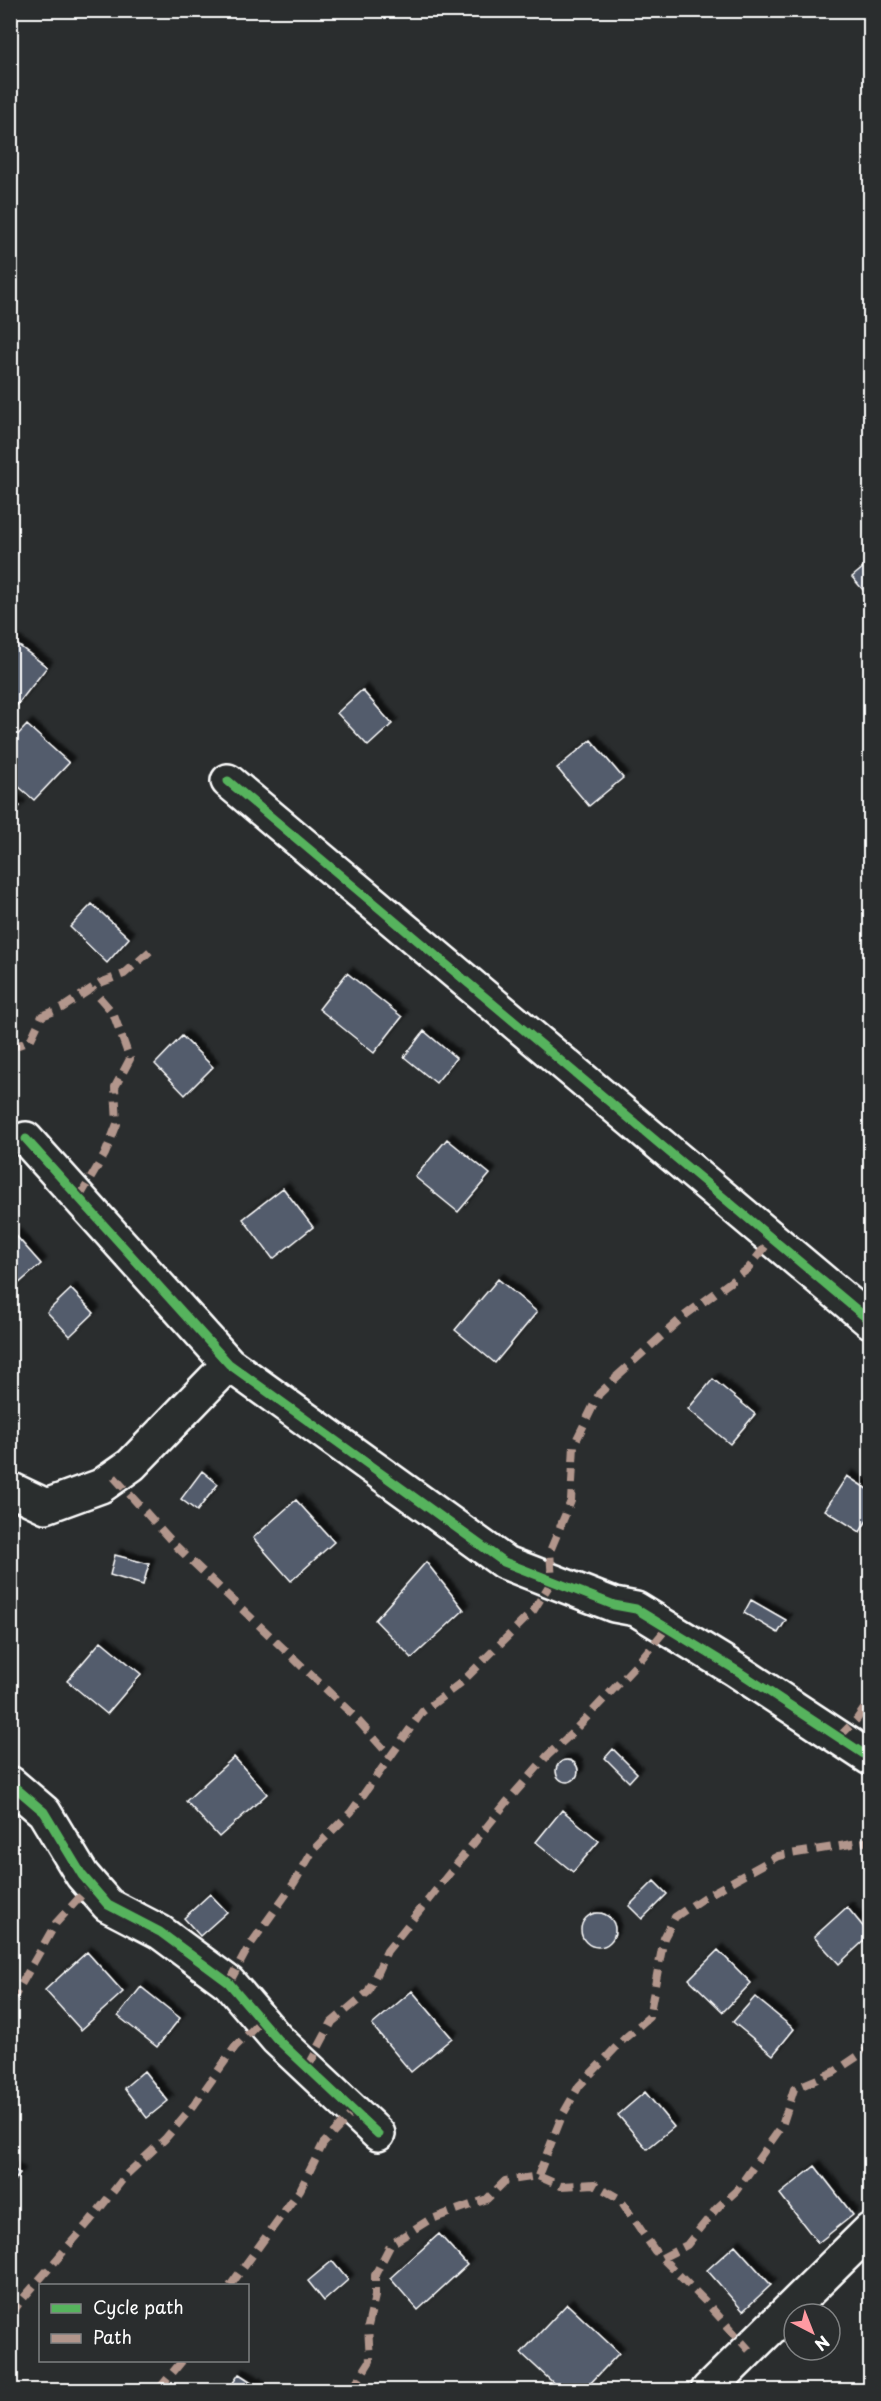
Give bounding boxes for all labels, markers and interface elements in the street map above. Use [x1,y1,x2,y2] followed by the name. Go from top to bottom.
[39,2284,249,2362] legend
[93,2293,184,2320] text: Cycle path
[782,2302,842,2362] north arrow
[93,2323,132,2350] text: Path
[810,2331,835,2357] text: N

